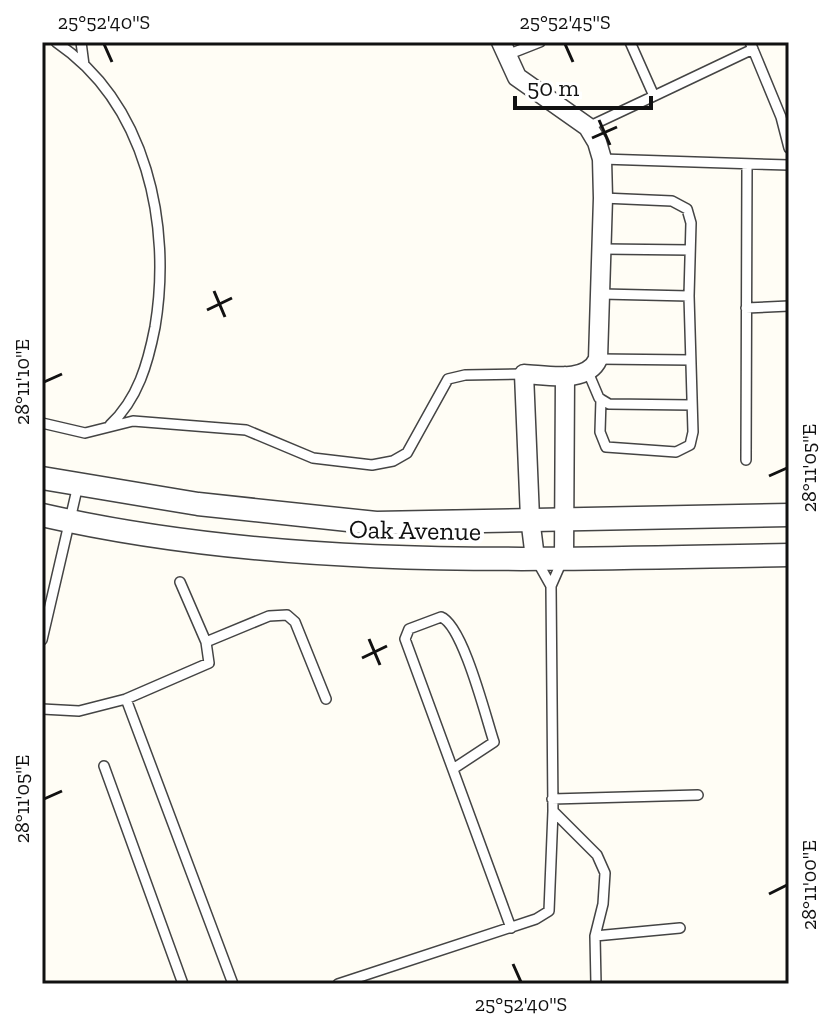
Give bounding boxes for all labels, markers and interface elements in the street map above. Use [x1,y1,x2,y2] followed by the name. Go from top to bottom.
[58,10,150,34] text: 25°52'40"S
[519,10,611,34] text: 25°52'45"S
[515,60,651,110] scale bar
[527,73,580,102] text: 50 m
[10,339,34,425] text: 28°11'10"E
[797,424,821,512] text: 28°11'05"E
[349,513,481,547] street label: Oak Avenue
[10,755,34,843] text: 28°11'05"E
[797,840,821,930] text: 28°11'00"E
[475,992,567,1016] text: 25°52'40"S

